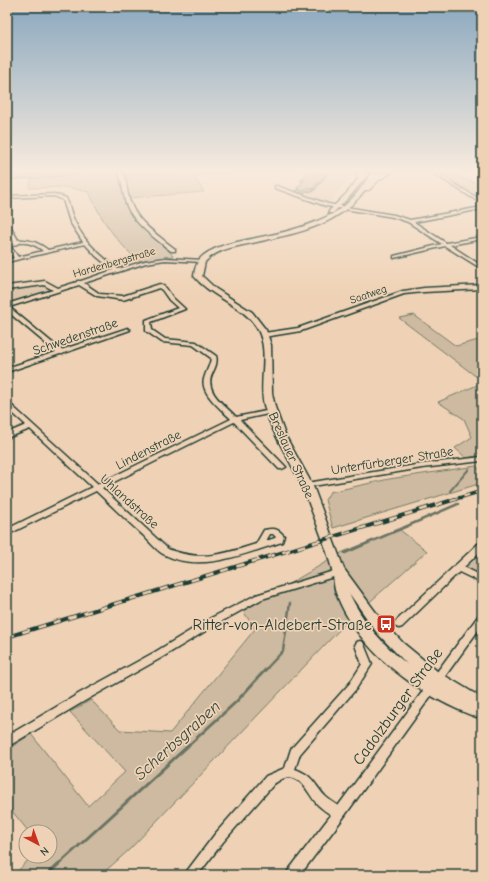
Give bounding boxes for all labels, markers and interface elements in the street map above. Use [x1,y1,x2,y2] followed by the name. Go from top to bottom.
[71,244,157,280] street label: Hardenbergstraße
[348,282,388,307] street label: Saatweg
[31,315,120,358] street label: Schwedenstraße
[266,410,317,501] street label: Breslauer Straße
[113,426,184,472] street label: Lindenstraße
[330,443,455,478] street label: Unterfürberger Straße
[97,471,162,532] street label: Uhlandstraße
[375,613,397,635] bus stop icon: Ritter-von-Aldebert-Straße
[192,616,372,634] place label: Ritter-von-Aldebert-Straße
[349,644,446,769] street label: Cadolzburger Straße
[130,697,224,784] water label: Scherbsgraben
[18,824,58,864] north arrow
[37,844,51,858] text: N

